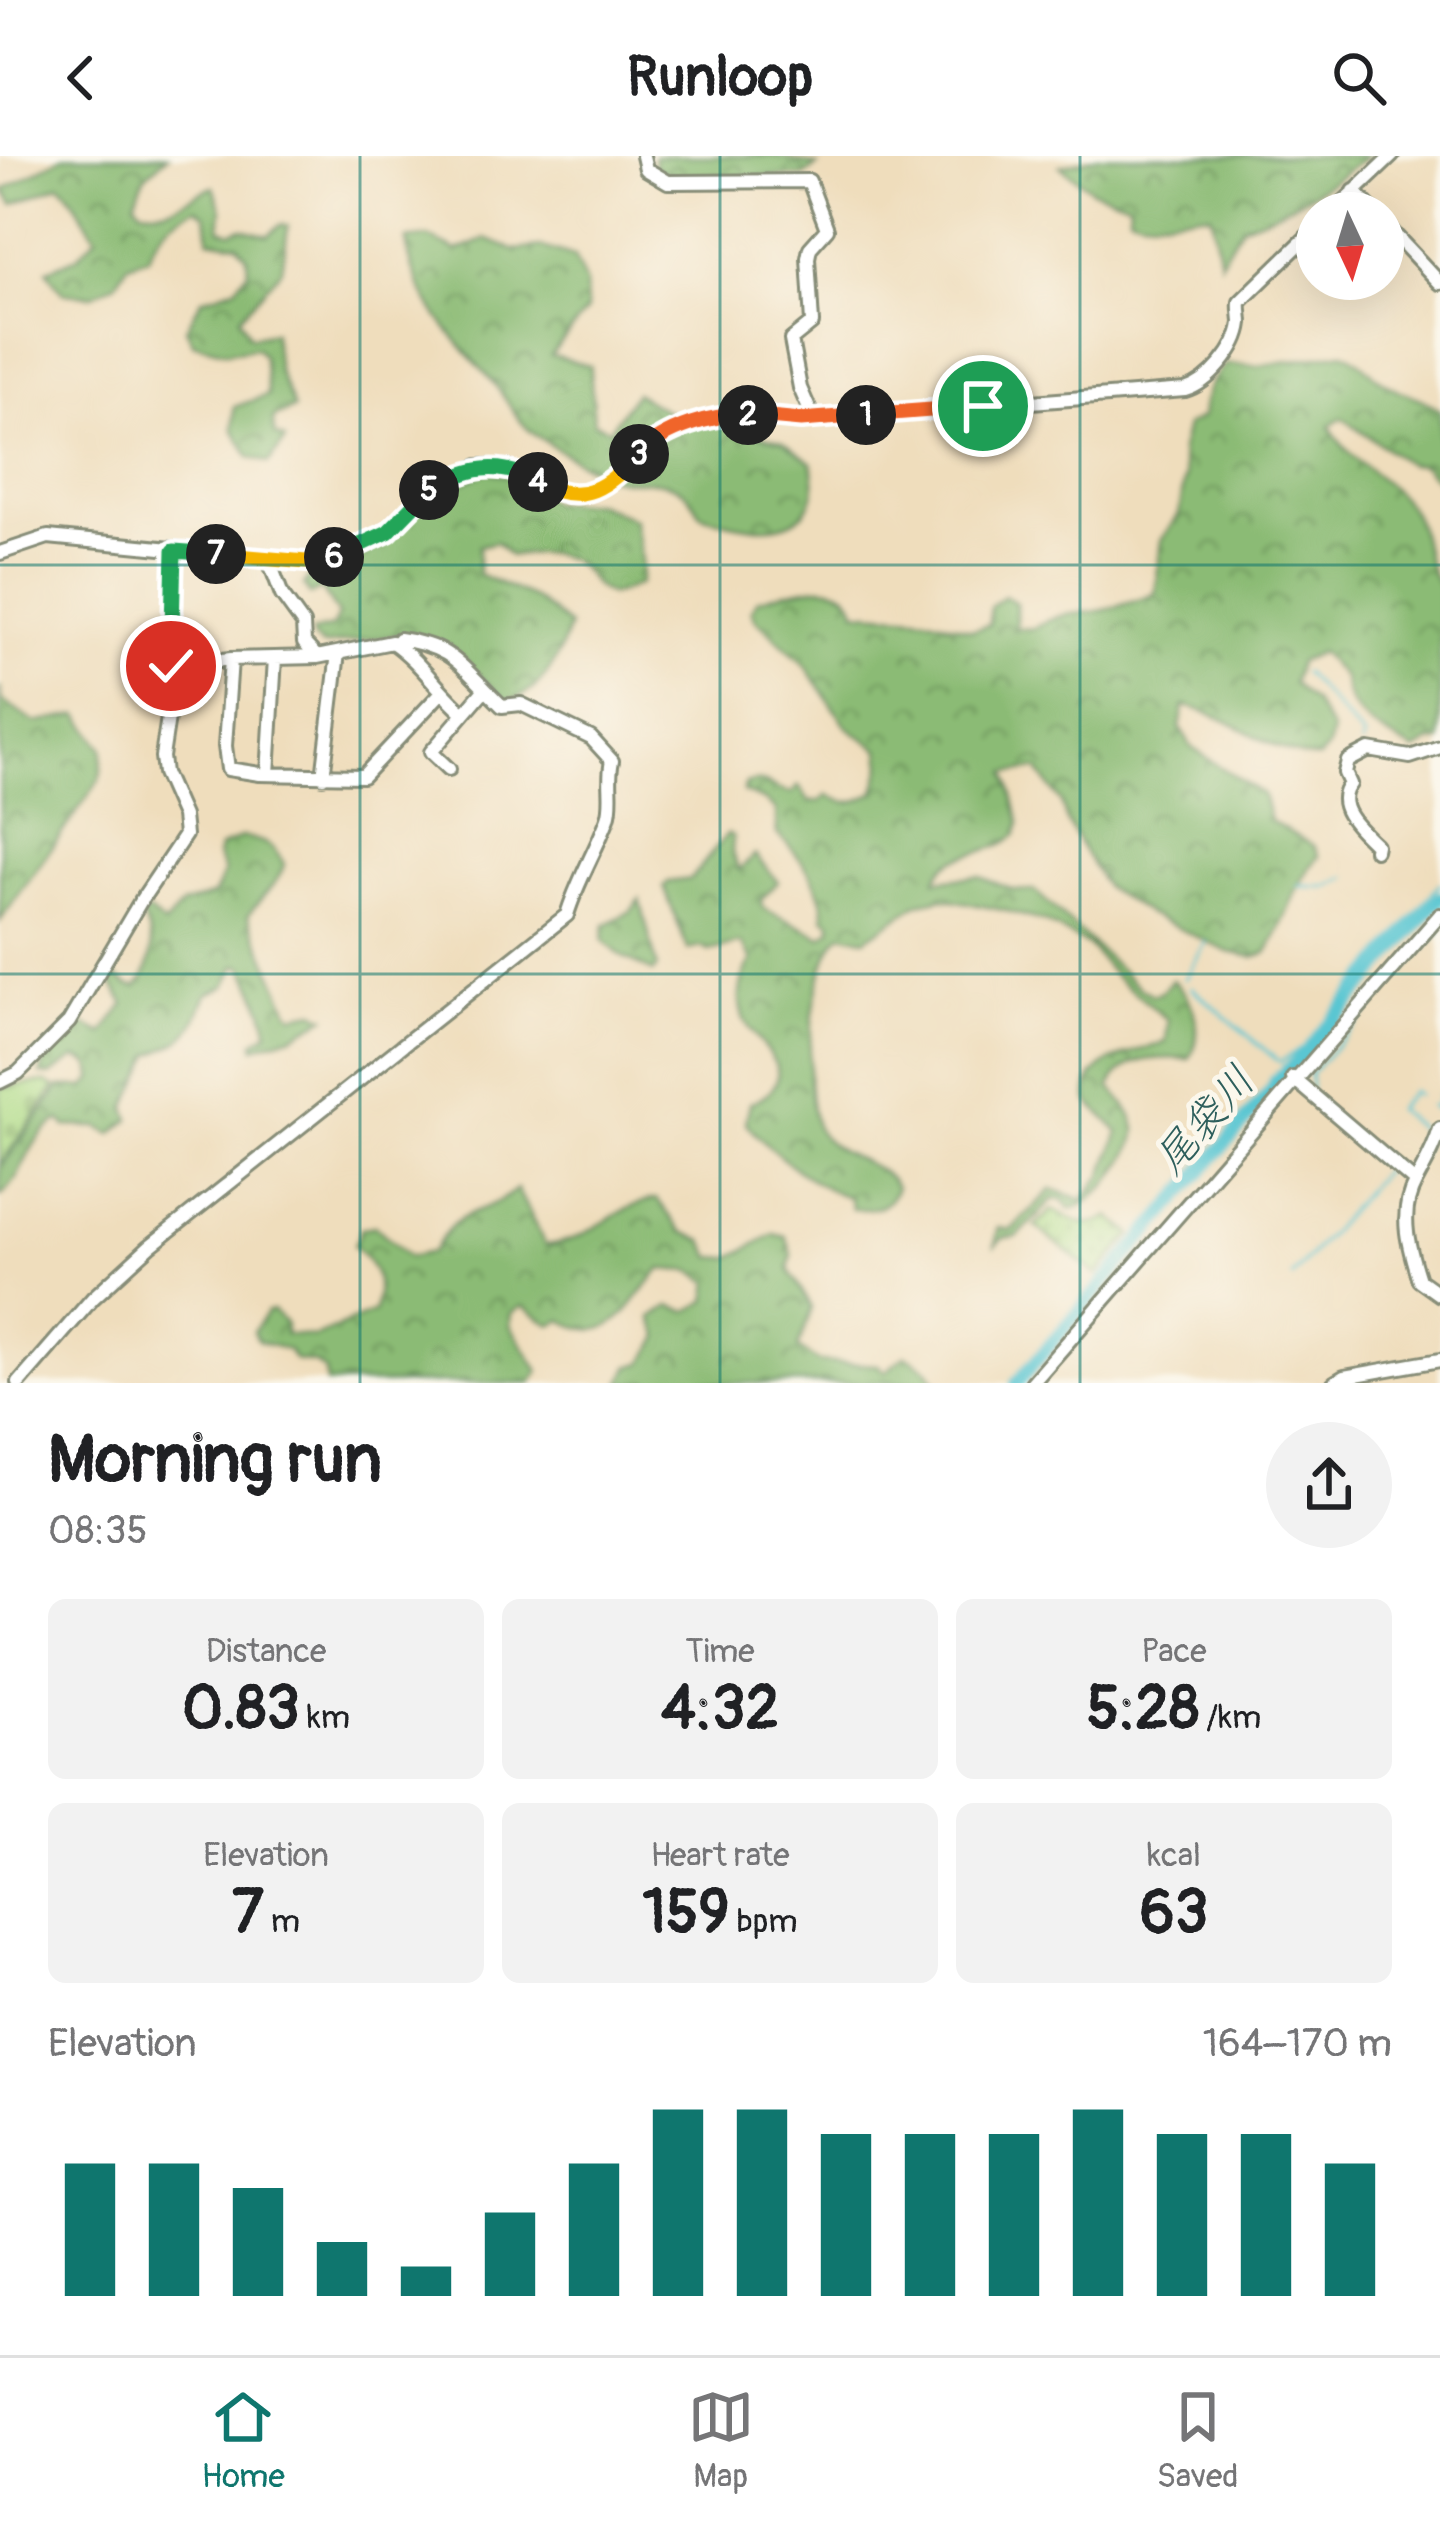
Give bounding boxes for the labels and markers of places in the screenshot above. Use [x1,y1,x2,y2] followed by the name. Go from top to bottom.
[932,355,1034,457] pin
[718,385,778,445] pin: 2
[836,385,896,445] pin: 1
[609,424,669,484] pin: 3
[508,452,568,512] pin: 4
[399,460,459,520] pin: 5
[186,524,246,584] pin: 7
[304,527,364,587] pin: 6
[120,615,222,717] pin

